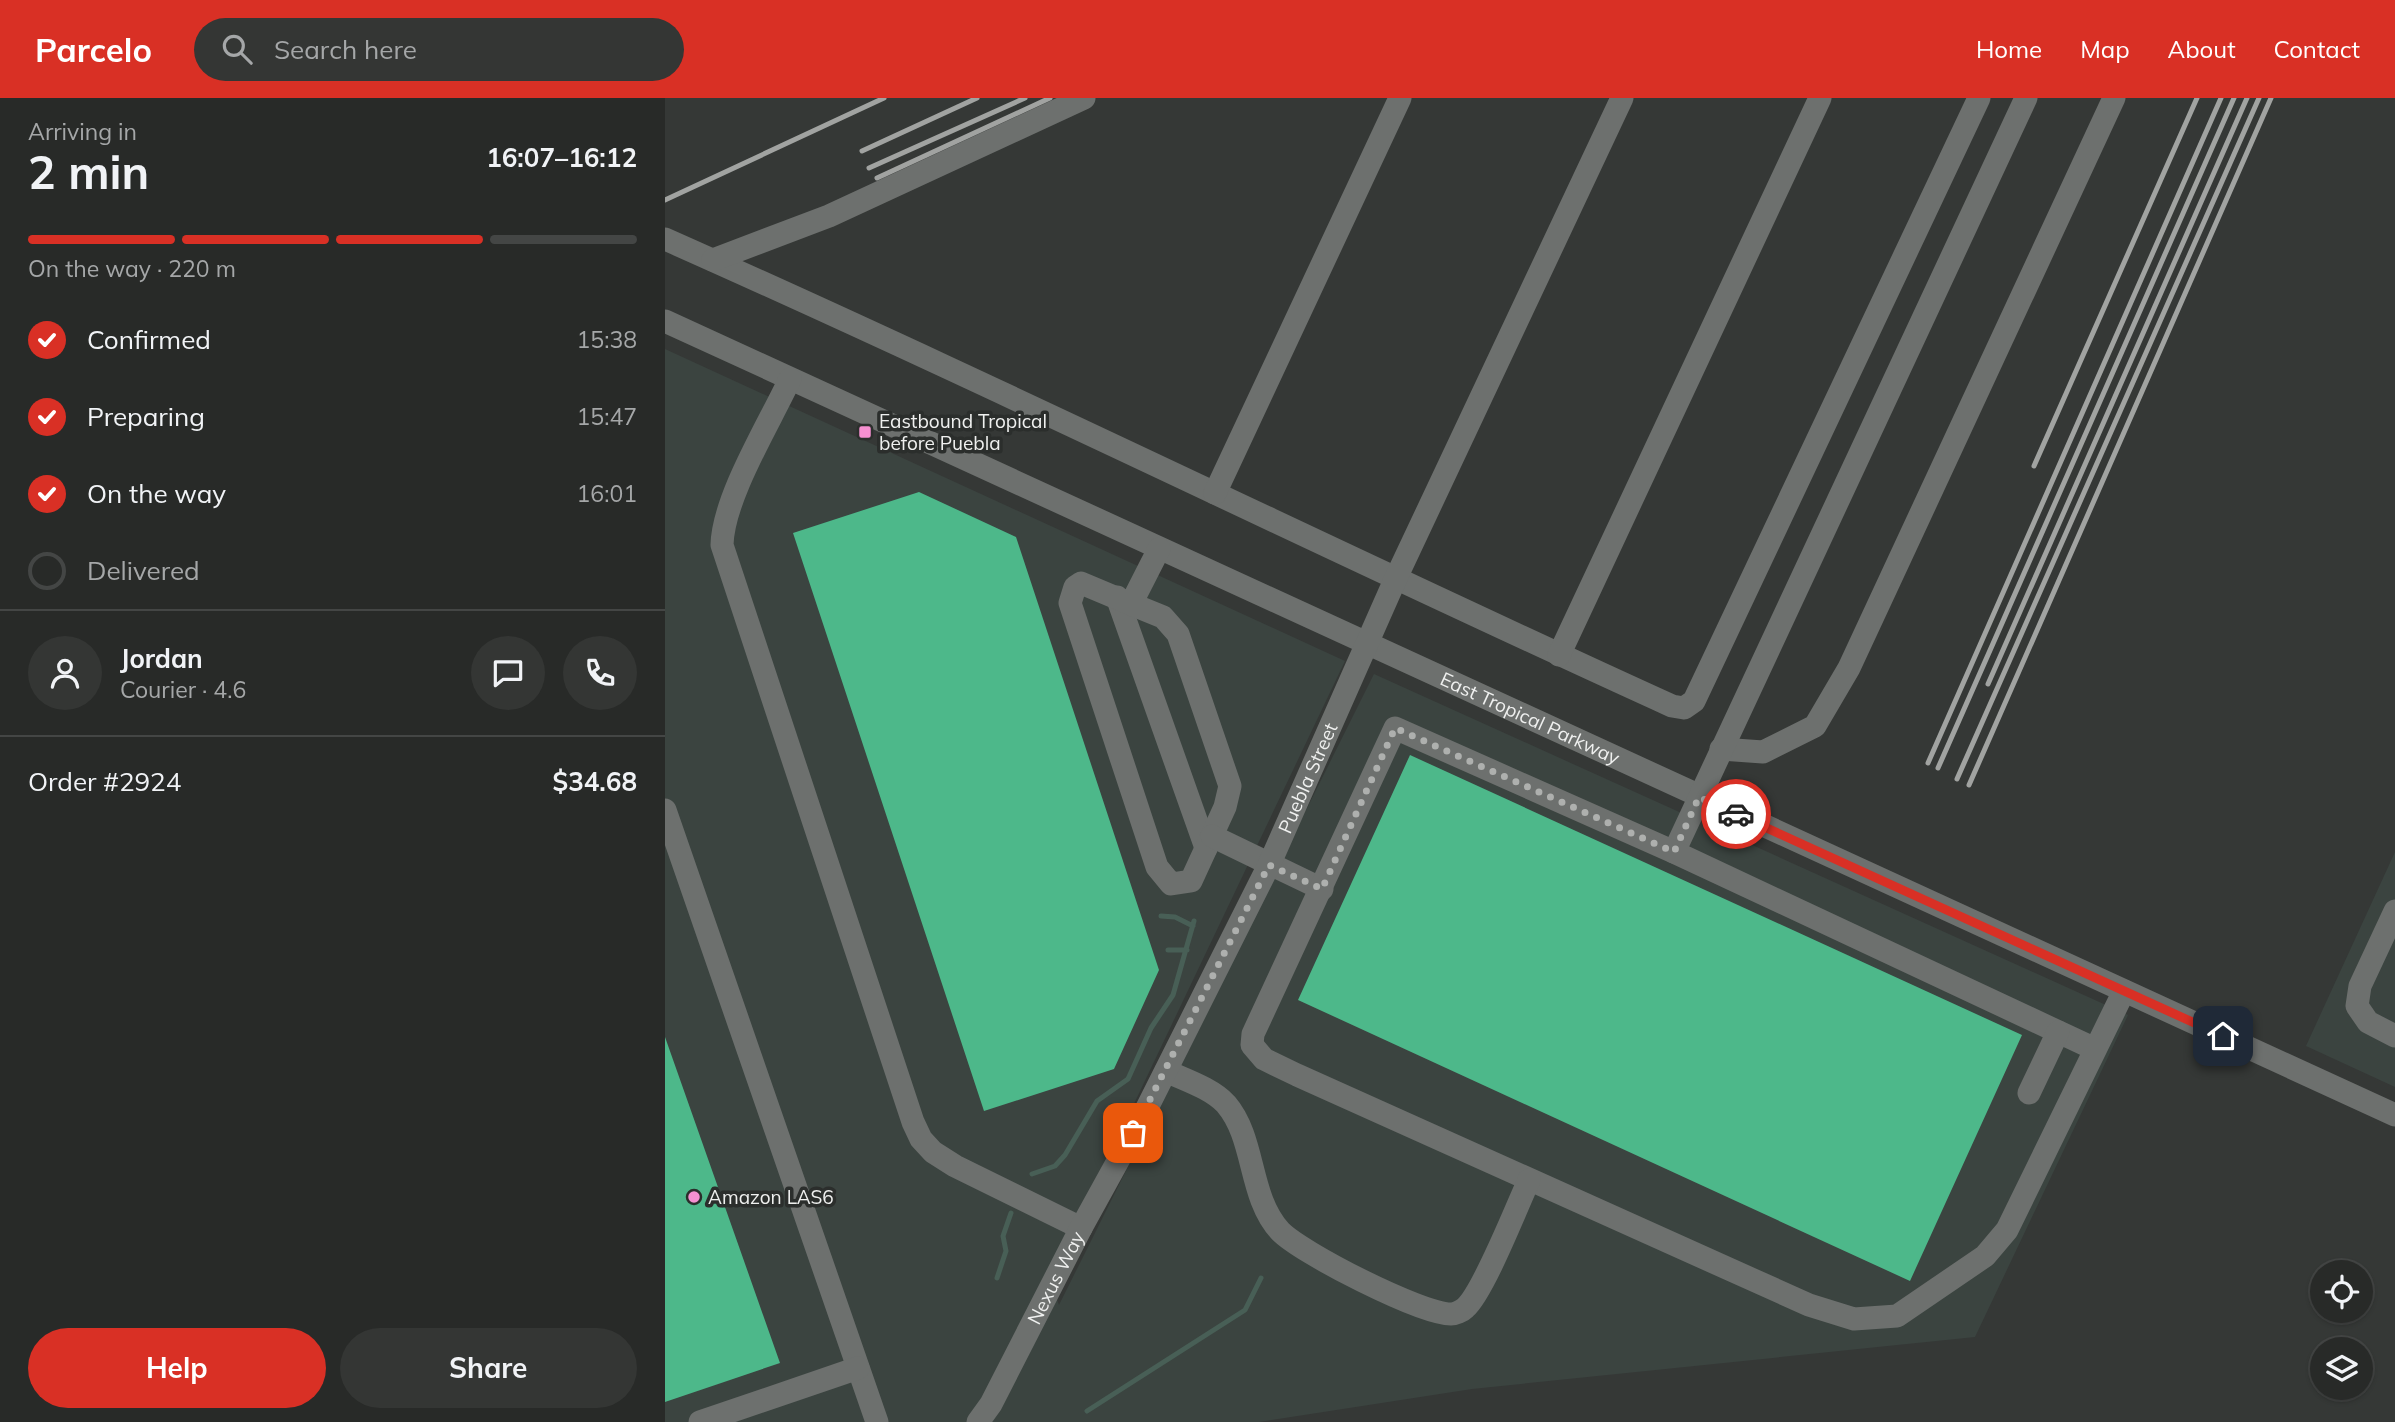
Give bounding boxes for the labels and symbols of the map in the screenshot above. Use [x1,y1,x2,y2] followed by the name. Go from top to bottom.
[879,409,1047,455] place label: Eastbound Tropical before Puebla
[857,424,873,440] marker: Eastbound Tropical before Puebla
[1437,667,1624,770] street label: East Tropical Parkway
[1273,719,1343,837] street label: Puebla Street
[1701,779,1771,849] courier
[2193,1006,2253,1066] pin
[1103,1103,1163,1163] pin
[708,1185,834,1209] place label: Amazon LAS6
[686,1189,702,1205] marker: Amazon LAS6
[1022,1227,1089,1328] street label: Nexus Way

